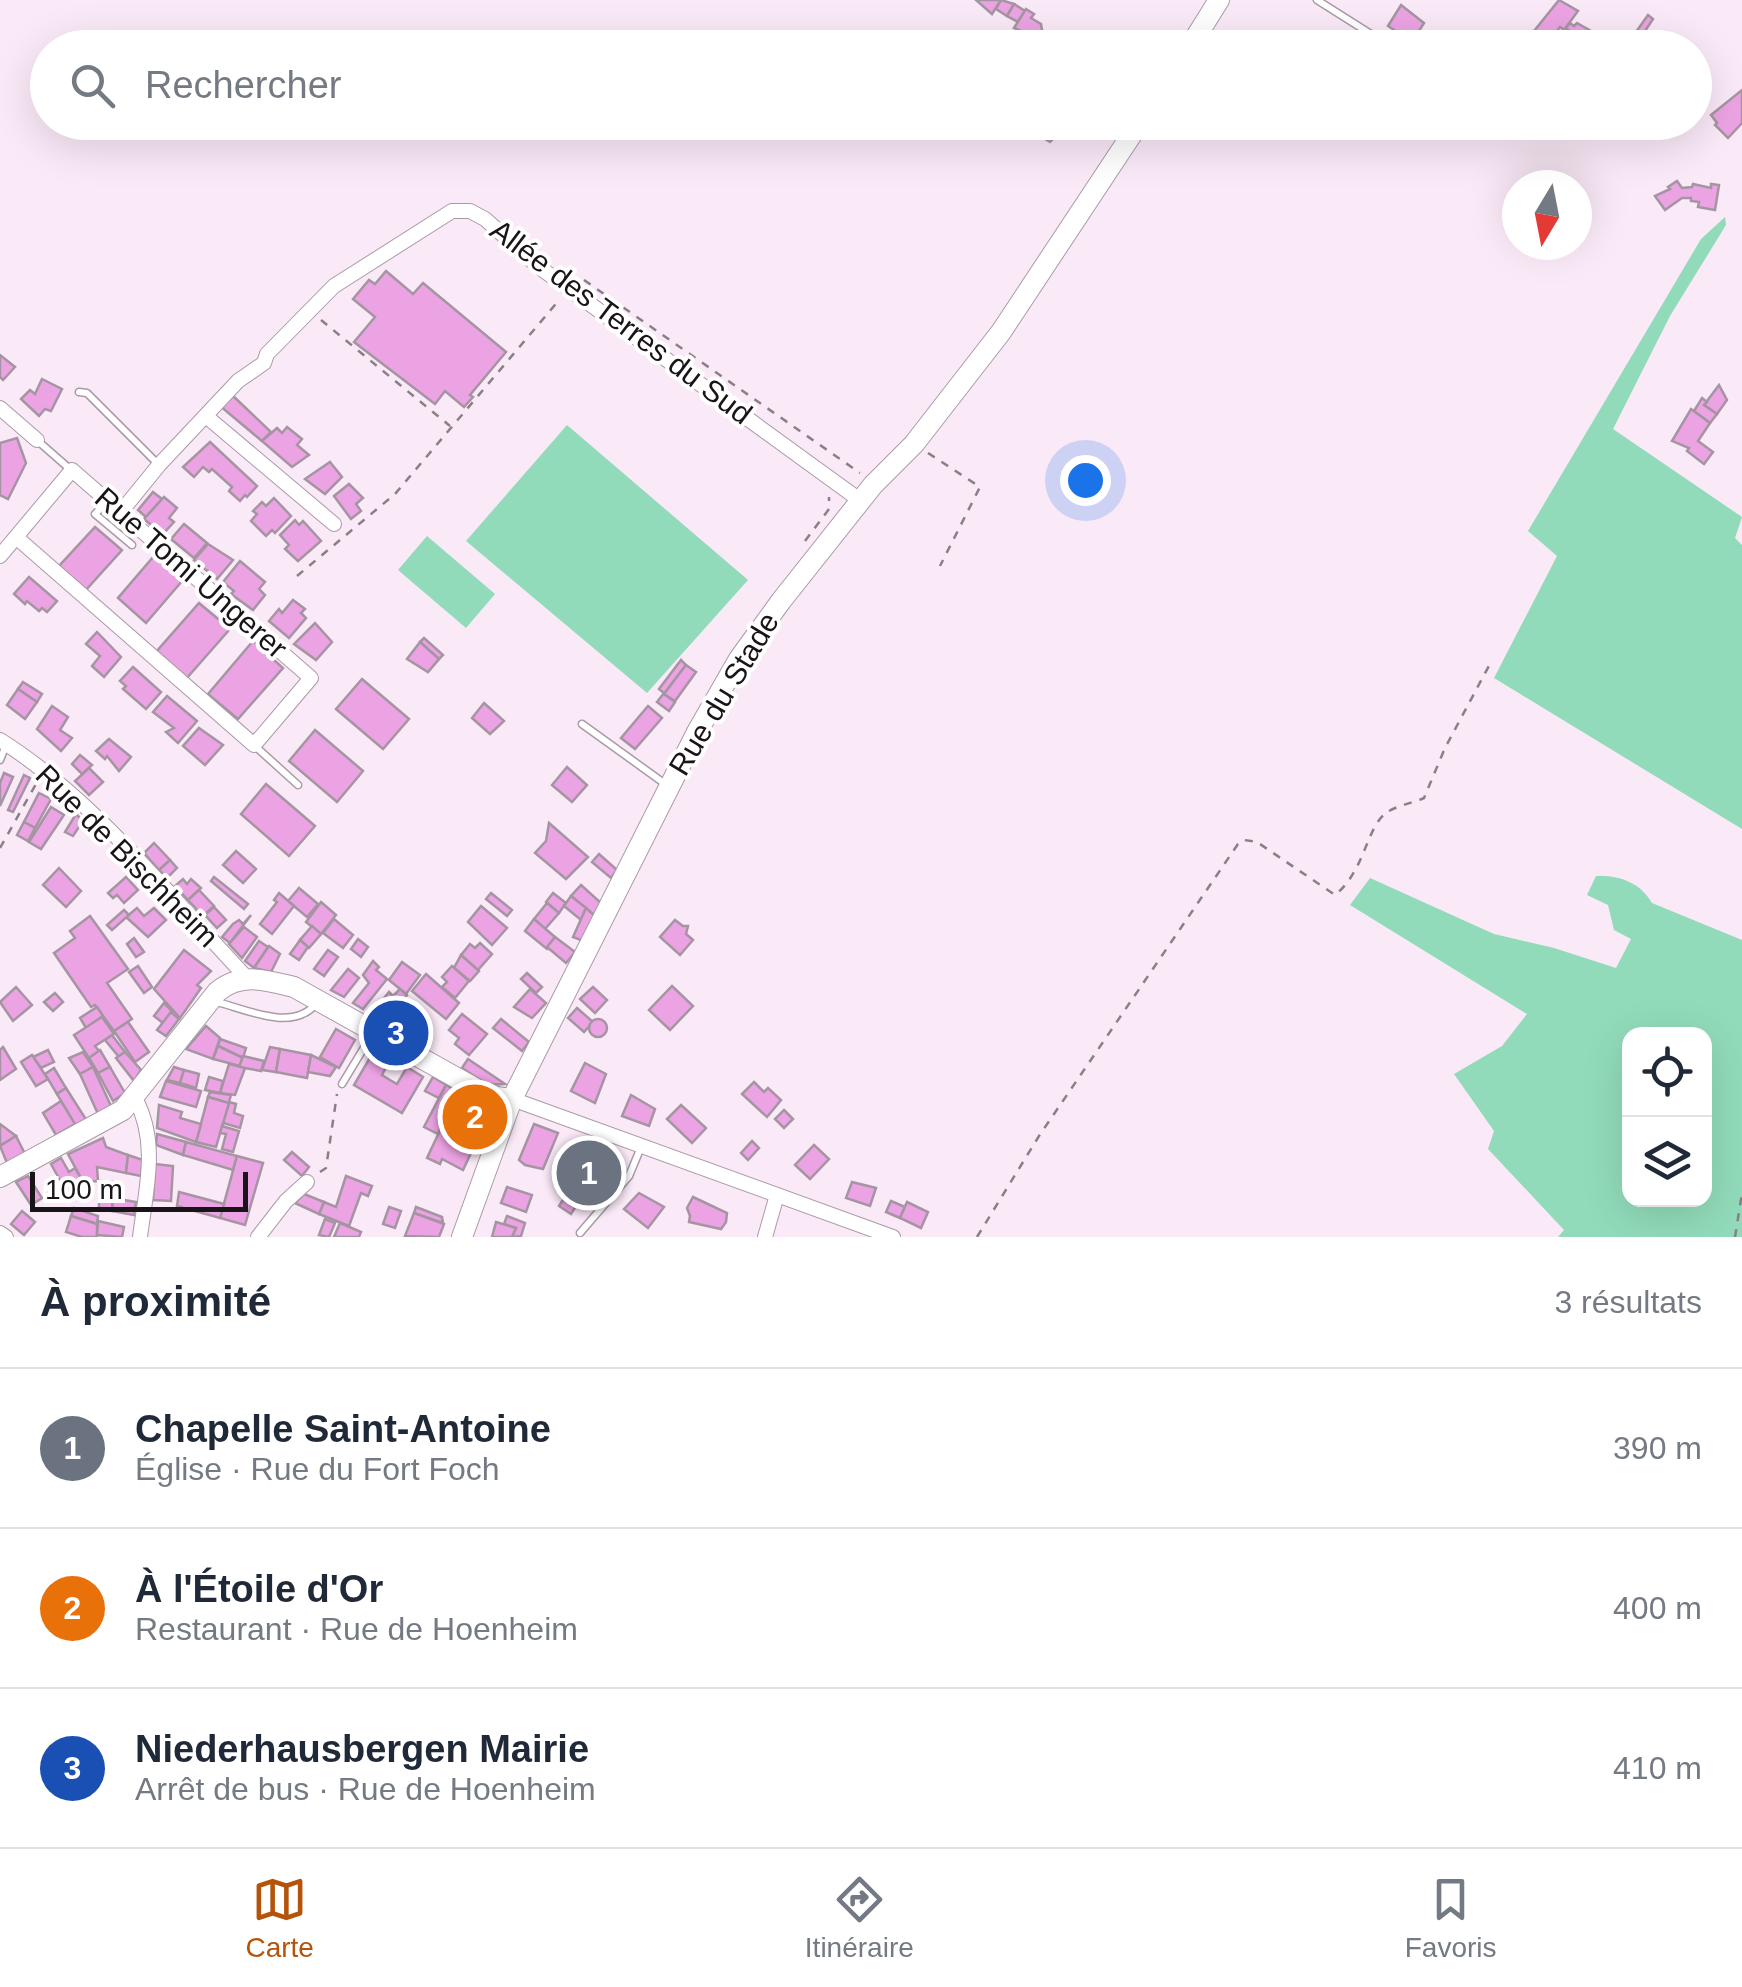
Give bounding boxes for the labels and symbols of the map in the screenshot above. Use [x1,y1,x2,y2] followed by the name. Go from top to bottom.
[1502,170,1592,260] north arrow
[484,213,758,430] street label: Allée des Terres du Sud
[1060,455,1111,506] your location
[89,480,294,665] street label: Rue Tomi Ungerer
[662,607,785,781] street label: Rue du Stade
[30,758,225,953] street label: Rue de Bischheim
[364,996,428,1070] pin: 3
[442,1080,508,1154] pin: 2
[556,1136,622,1210] pin: 1
[30,1167,248,1212] scale bar

